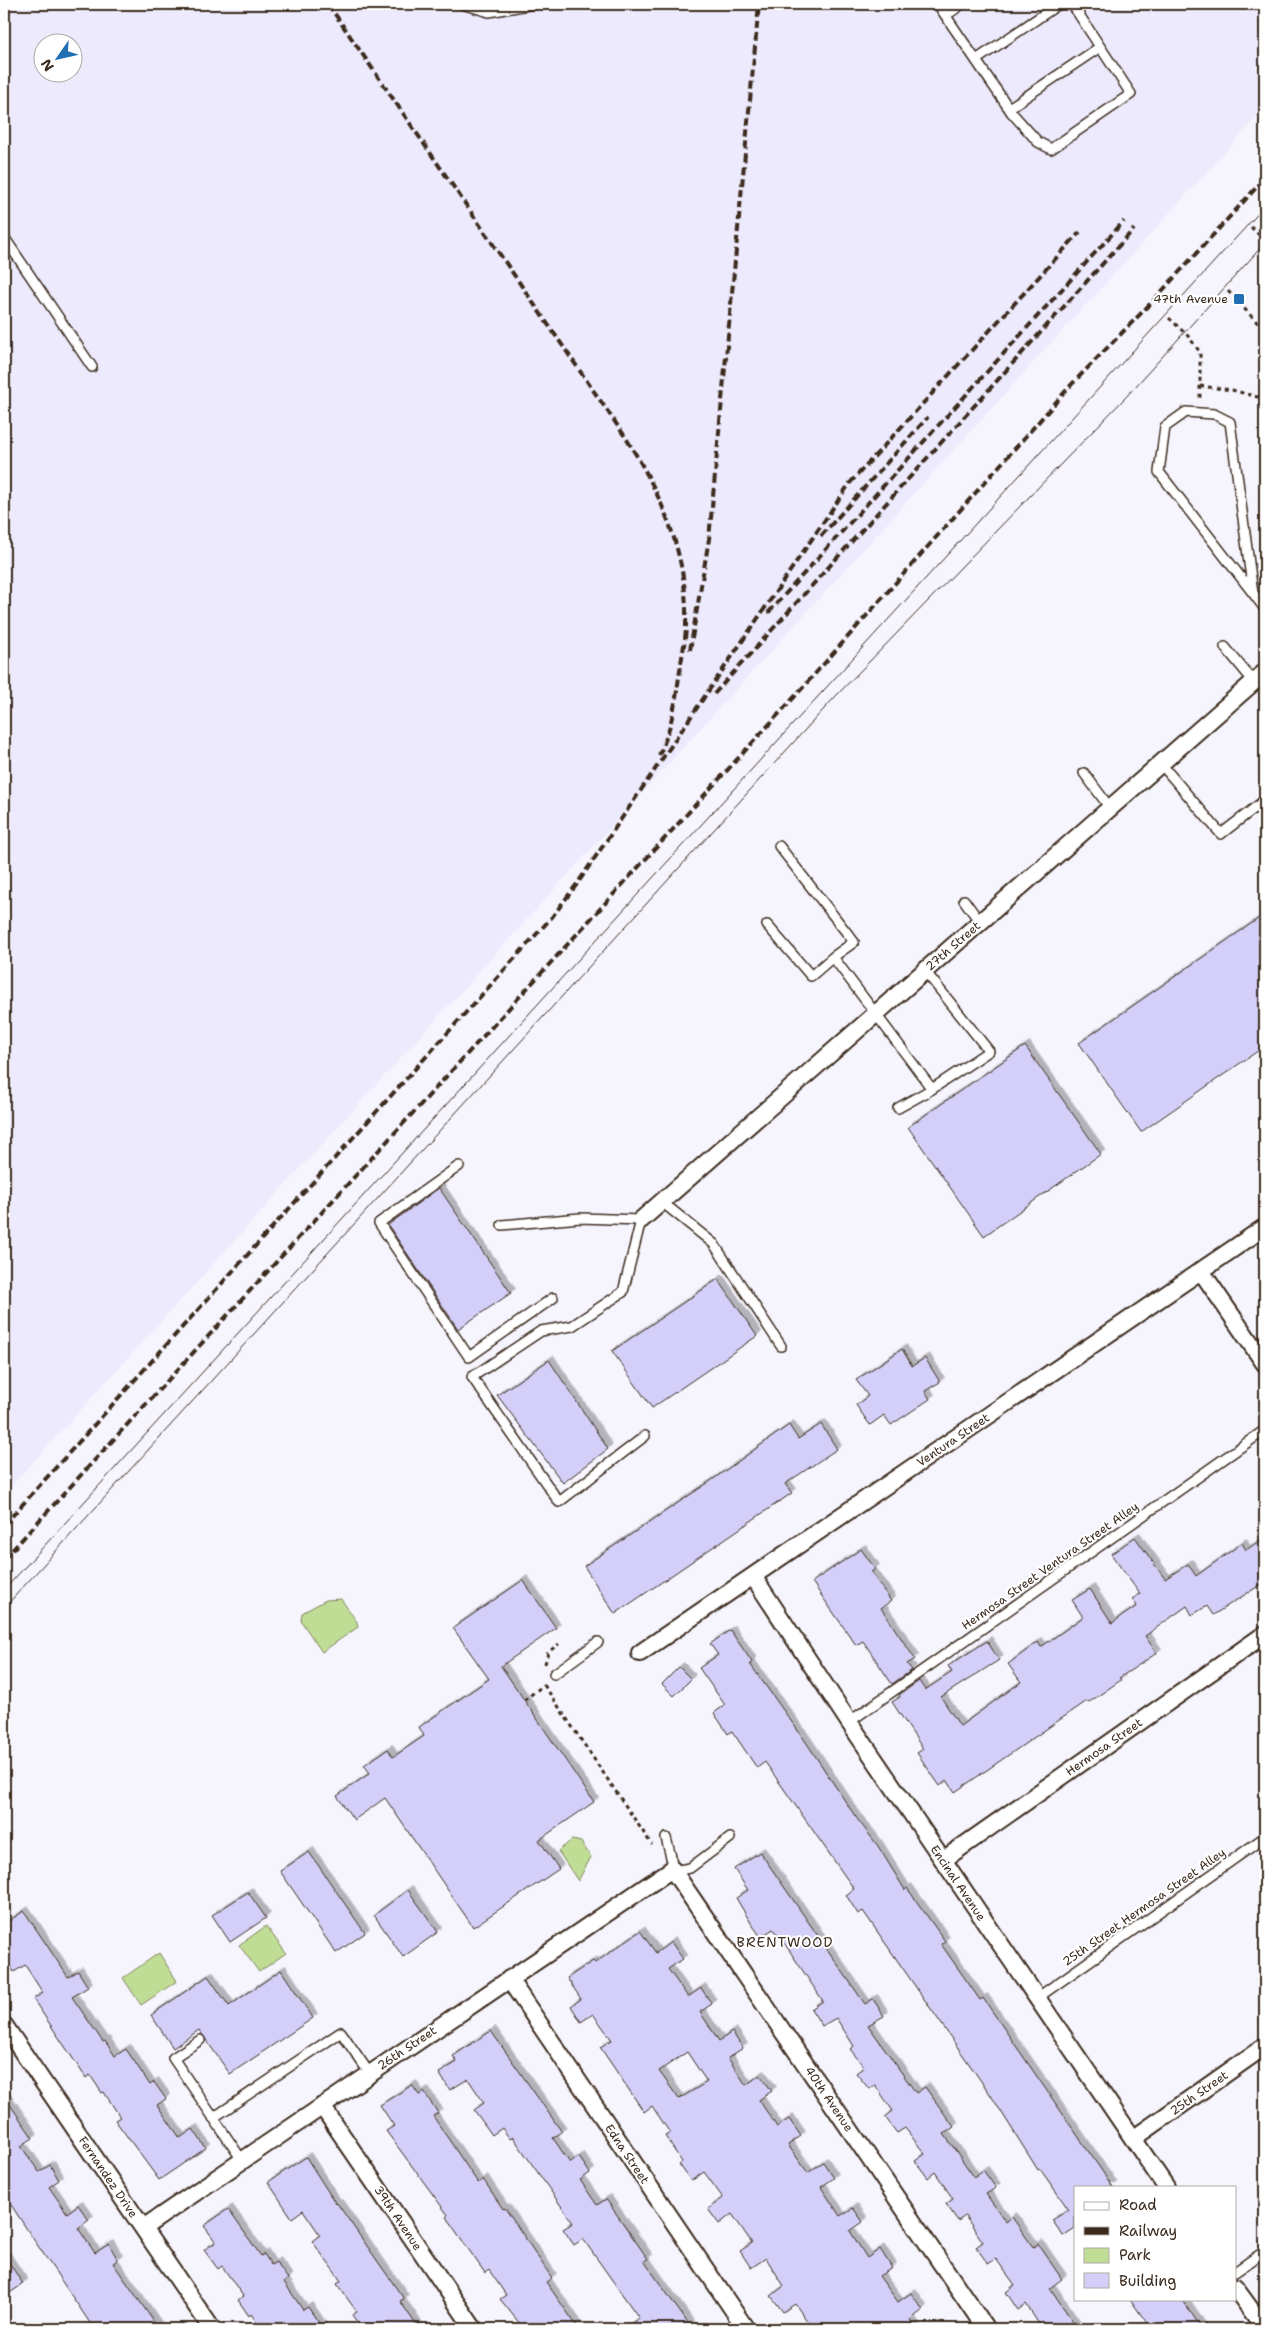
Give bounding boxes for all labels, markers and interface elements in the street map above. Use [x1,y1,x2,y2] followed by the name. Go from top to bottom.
[32,32,82,82] north arrow
[37,56,58,75] text: N
[1153,291,1228,307] place label: 47th Avenue
[1232,292,1246,306] marker: 47th Avenue
[922,918,984,974] street label: 27th Street
[913,1410,993,1470] street label: Ventura Street
[958,1498,1142,1634] street label: Hermosa Street Ventura Street Alley
[1062,1715,1146,1779] street label: Hermosa Street
[927,1842,989,1924] street label: Encinal Avenue
[1059,1844,1229,1970] street label: 25th Street Hermosa Street Alley
[736,1933,834,1951] district label: BRENTWOOD
[374,2022,440,2074] street label: 26th Street
[801,2063,857,2135] street label: 40th Avenue
[1167,2067,1231,2119] street label: 25th Street
[601,2121,653,2187] street label: Edna Street
[75,2133,141,2221] street label: Fernandez Drive
[370,2182,426,2254] street label: 39th Avenue
[1074,2186,1236,2300] legend
[1119,2195,1157,2215] text: Road
[1119,2221,1177,2241] text: Railway
[1119,2245,1151,2265] text: Park
[1119,2271,1176,2291] text: Building

